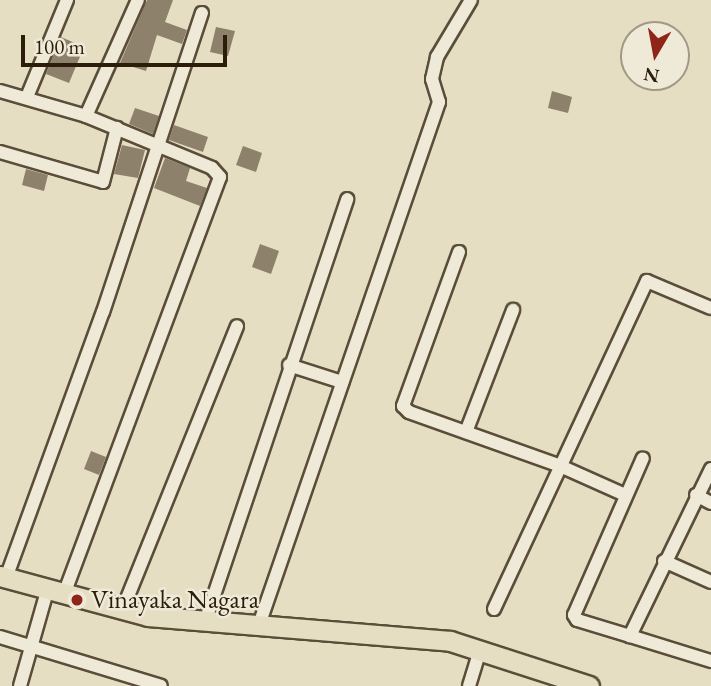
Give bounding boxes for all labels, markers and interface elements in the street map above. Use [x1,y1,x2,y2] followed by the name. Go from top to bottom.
[24,21,231,65] scale bar
[620,21,690,91] north arrow
[34,33,85,60] text: 100 m
[642,62,661,89] text: N
[91,584,259,616] place label: Vinayaka Nagara
[69,592,85,608] marker: Vinayaka Nagara

